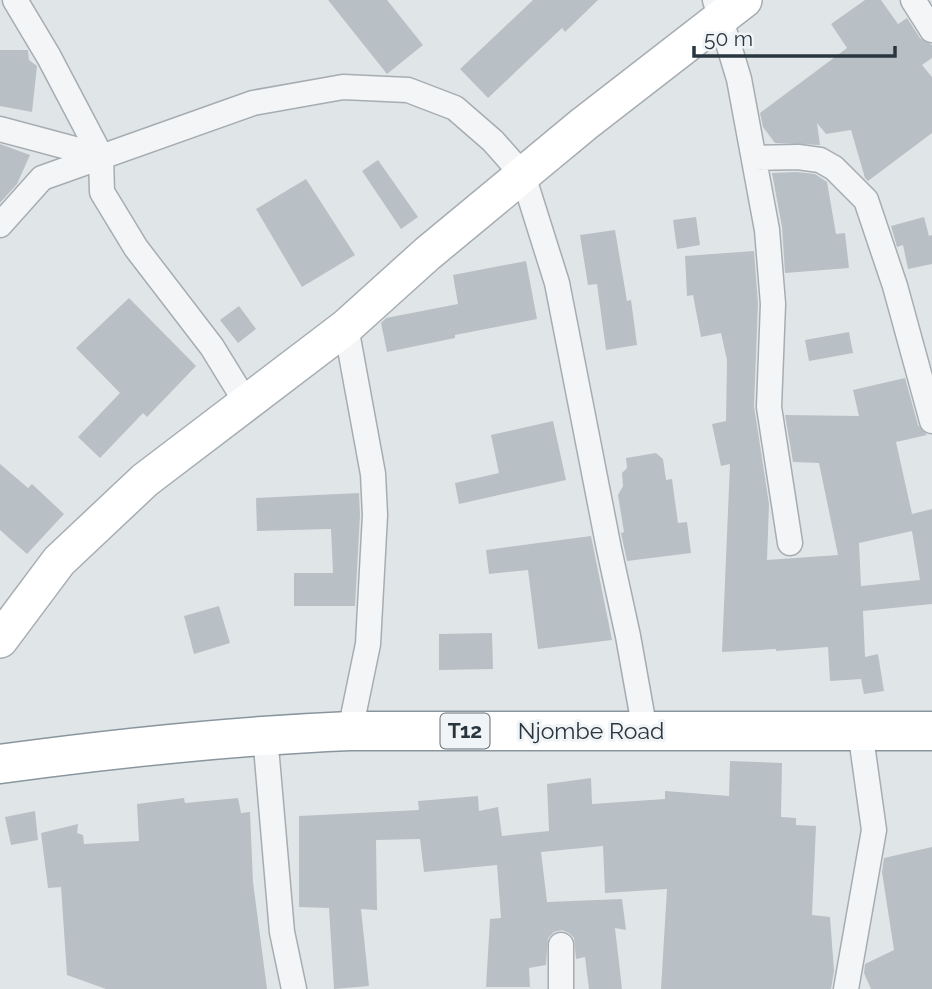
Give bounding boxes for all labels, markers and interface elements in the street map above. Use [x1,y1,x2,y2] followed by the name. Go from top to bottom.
[694,14,895,58] scale bar
[704,26,753,51] text: 50 m
[440,714,490,748] road number: T12
[518,717,664,744] street label: Njombe Road

